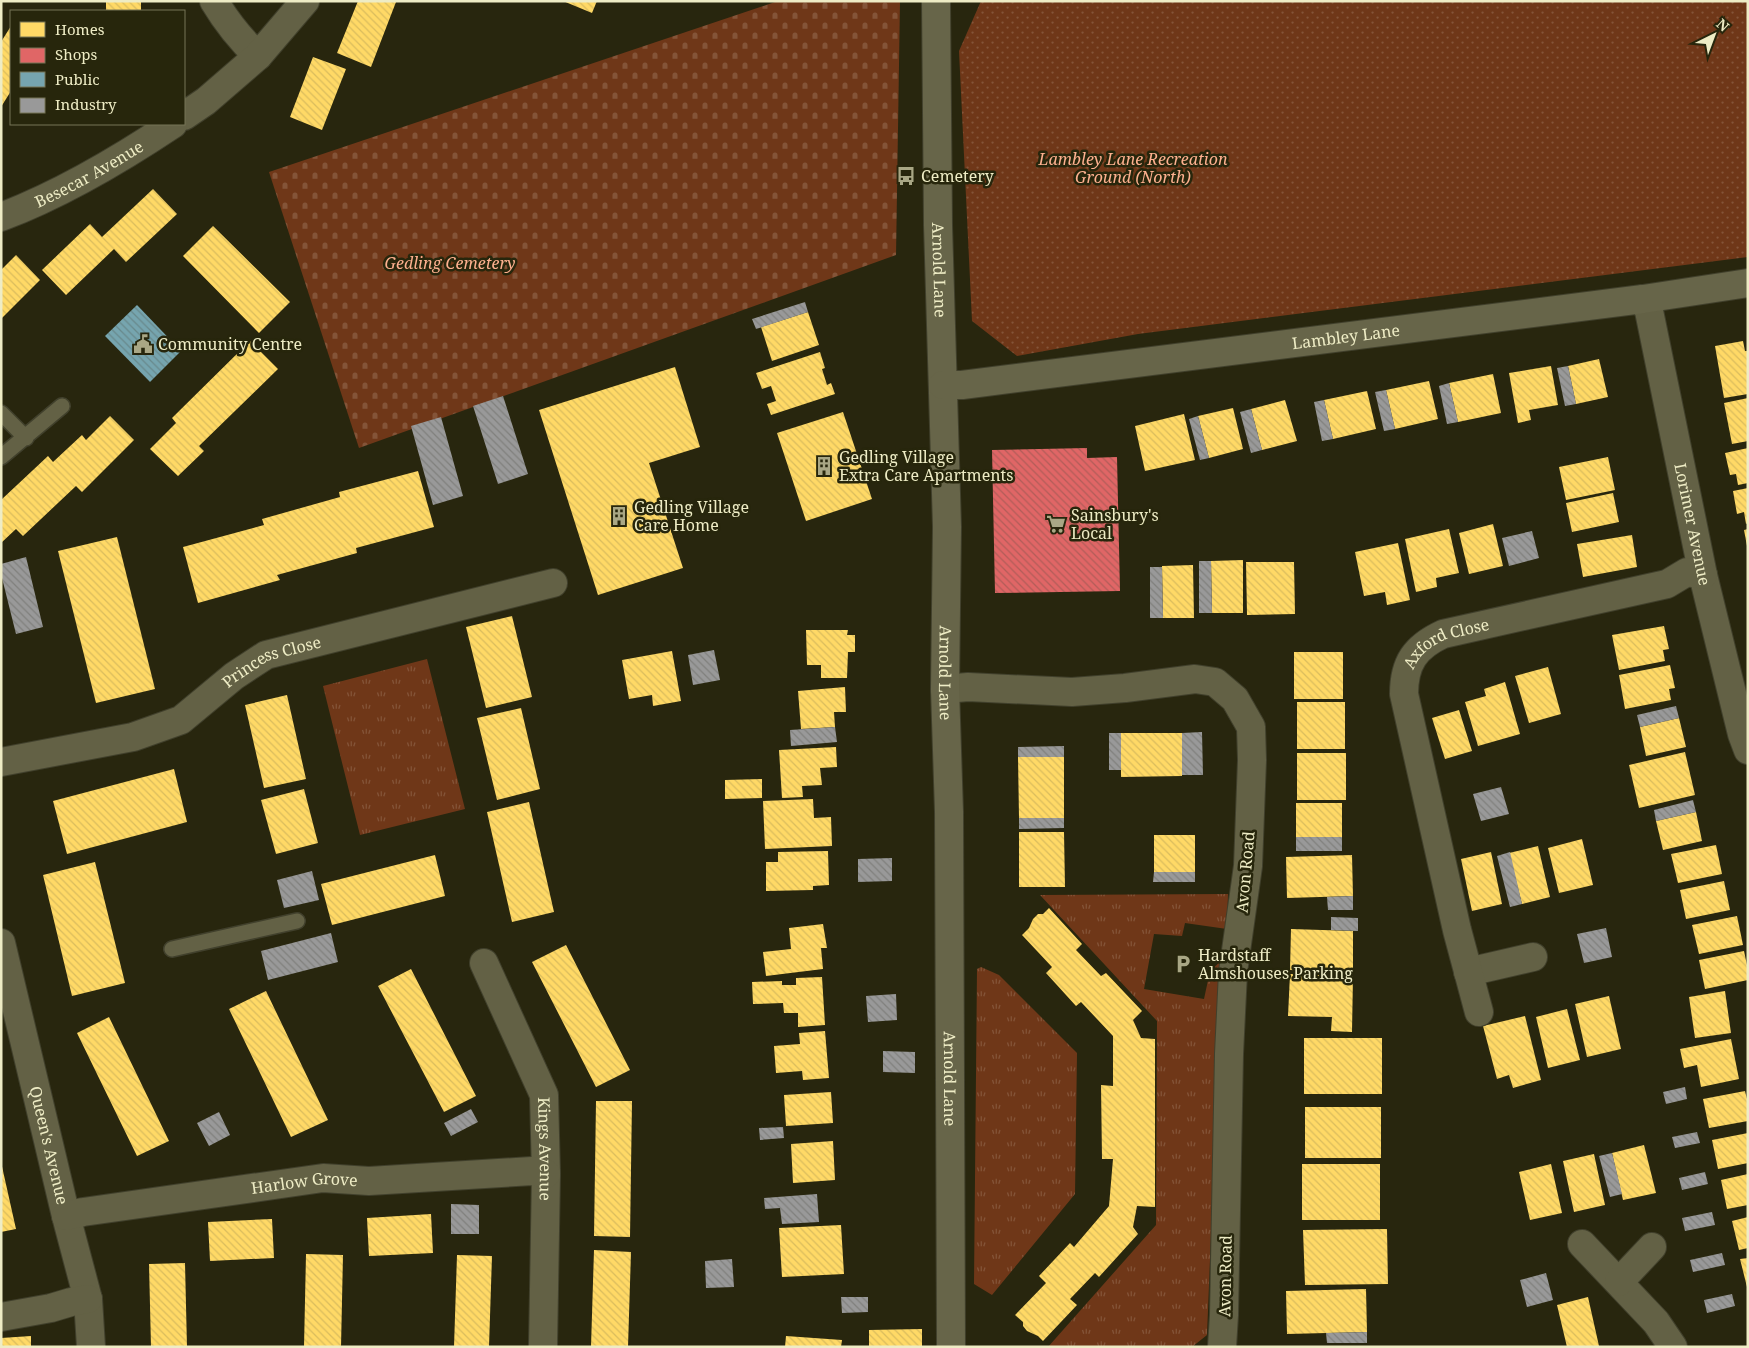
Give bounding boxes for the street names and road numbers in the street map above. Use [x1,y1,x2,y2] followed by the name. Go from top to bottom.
[31,135,147,213] street label: Besecar Avenue
[927,222,952,318] street label: Arnold Lane
[1291,319,1401,354] street label: Lambley Lane
[1669,461,1716,588] street label: Lorimer Avenue
[1398,613,1491,672] street label: Axford Close
[934,625,957,721] street label: Arnold Lane
[217,631,323,693] street label: Princess Close
[1230,830,1260,914] street label: Avon Road
[939,1031,961,1126] street label: Arnold Lane
[24,1084,74,1207] street label: Queen's Avenue
[533,1097,557,1201] street label: Kings Avenue
[250,1167,359,1199] street label: Harlow Grove
[1213,1235,1237,1317] street label: Avon Road

